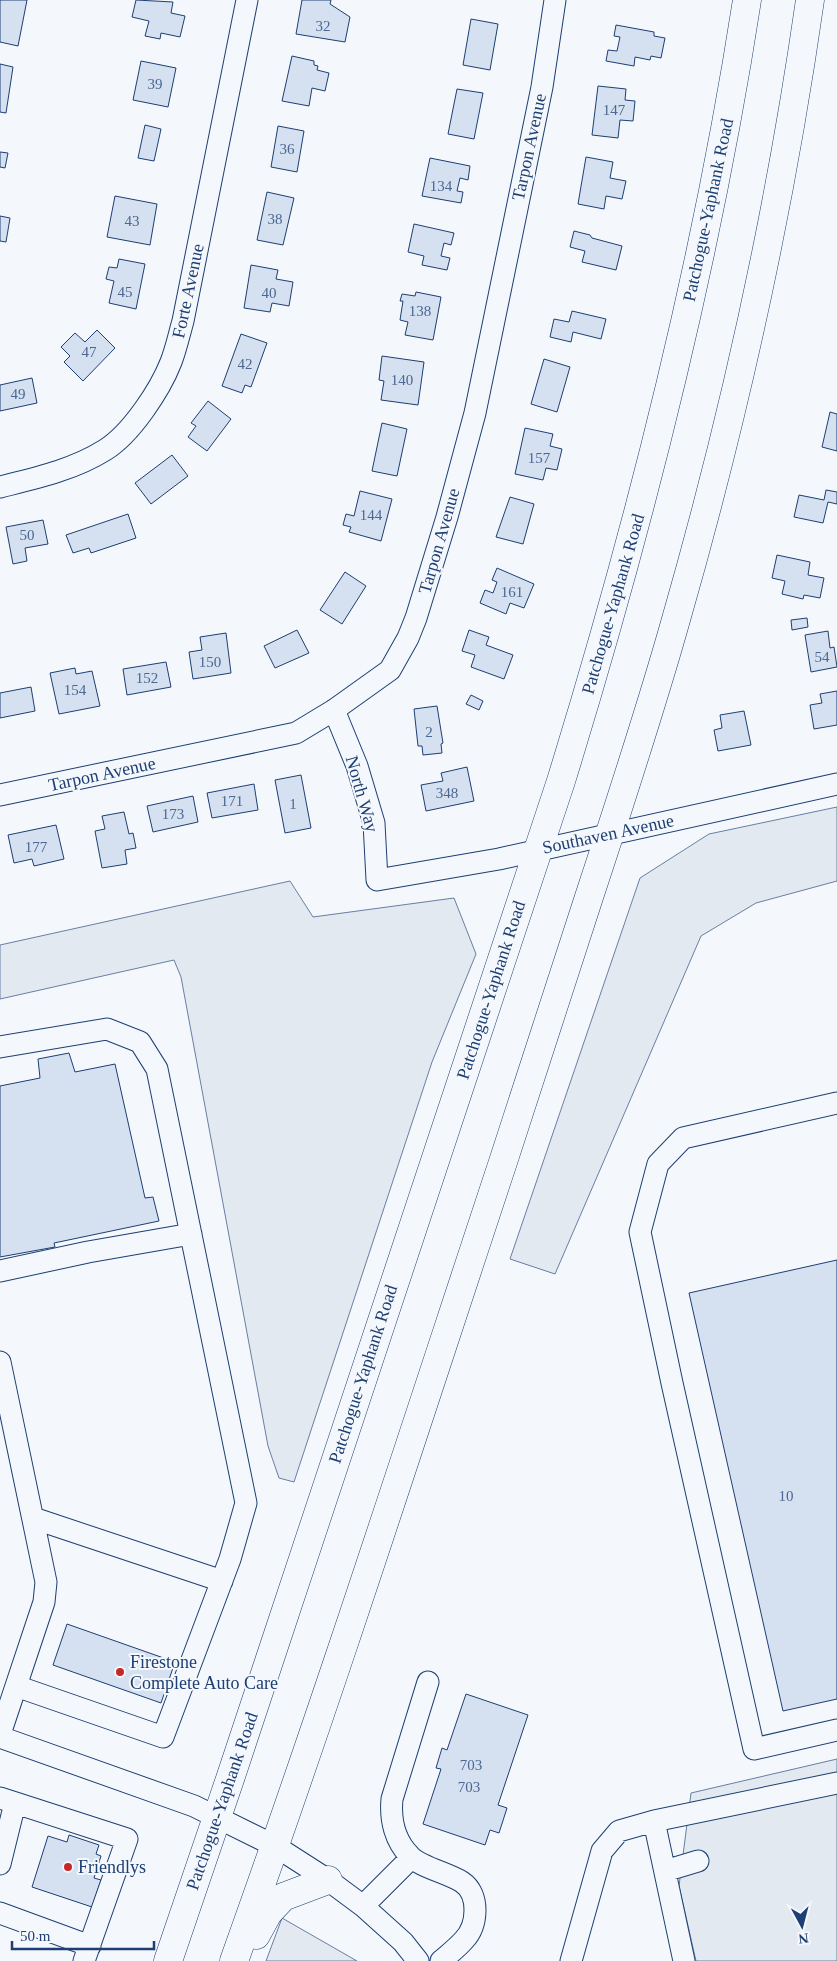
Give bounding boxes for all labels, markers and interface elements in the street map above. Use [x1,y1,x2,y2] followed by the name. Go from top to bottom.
[316,18,331,34] house number: 32
[148,76,163,92] house number: 39
[508,92,550,202] street label: Tarpon Avenue
[603,102,626,118] house number: 147
[679,117,737,303] street label: Patchogue-Yaphank Road
[280,141,295,157] house number: 36
[430,178,453,194] house number: 134
[268,211,283,227] house number: 38
[125,213,140,229] house number: 43
[168,242,208,340] street label: Forte Avenue
[118,284,133,300] house number: 45
[262,285,277,301] house number: 40
[409,303,431,319] house number: 138
[82,344,97,360] house number: 47
[238,356,253,372] house number: 42
[391,372,413,388] house number: 140
[11,386,26,402] house number: 49
[528,450,551,466] house number: 157
[414,486,464,596] street label: Tarpon Avenue
[360,507,383,523] house number: 144
[578,512,648,696] street label: Patchogue-Yaphank Road
[20,527,35,543] house number: 50
[501,584,523,600] house number: 161
[815,649,830,665] house number: 54
[199,654,221,670] house number: 150
[136,670,158,686] house number: 152
[64,682,87,698] house number: 154
[425,724,433,740] house number: 2
[47,753,157,795] street label: Tarpon Avenue
[342,753,382,835] street label: North Way
[436,785,458,801] house number: 348
[221,793,243,809] house number: 171
[289,796,297,812] house number: 1
[162,806,184,822] house number: 173
[540,810,676,858] street label: Southaven Avenue
[25,839,48,855] house number: 177
[453,898,529,1082] street label: Patchogue-Yaphank Road
[325,1282,401,1466] street label: Patchogue-Yaphank Road
[779,1488,794,1504] house number: 10
[130,1652,278,1693] place label: Firestone Complete Auto Care
[114,1666,126,1678] marker: Firestone Complete Auto Care
[182,1710,262,1892] street label: Patchogue-Yaphank Road
[460,1757,482,1773] house number: 703
[458,1779,480,1795] house number: 703
[78,1857,146,1877] place label: Friendlys
[62,1861,74,1873] marker: Friendlys
[777,1901,827,1951] north arrow
[12,1918,155,1950] scale bar
[20,1928,51,1944] text: 50 m
[798,1930,809,1946] text: N

